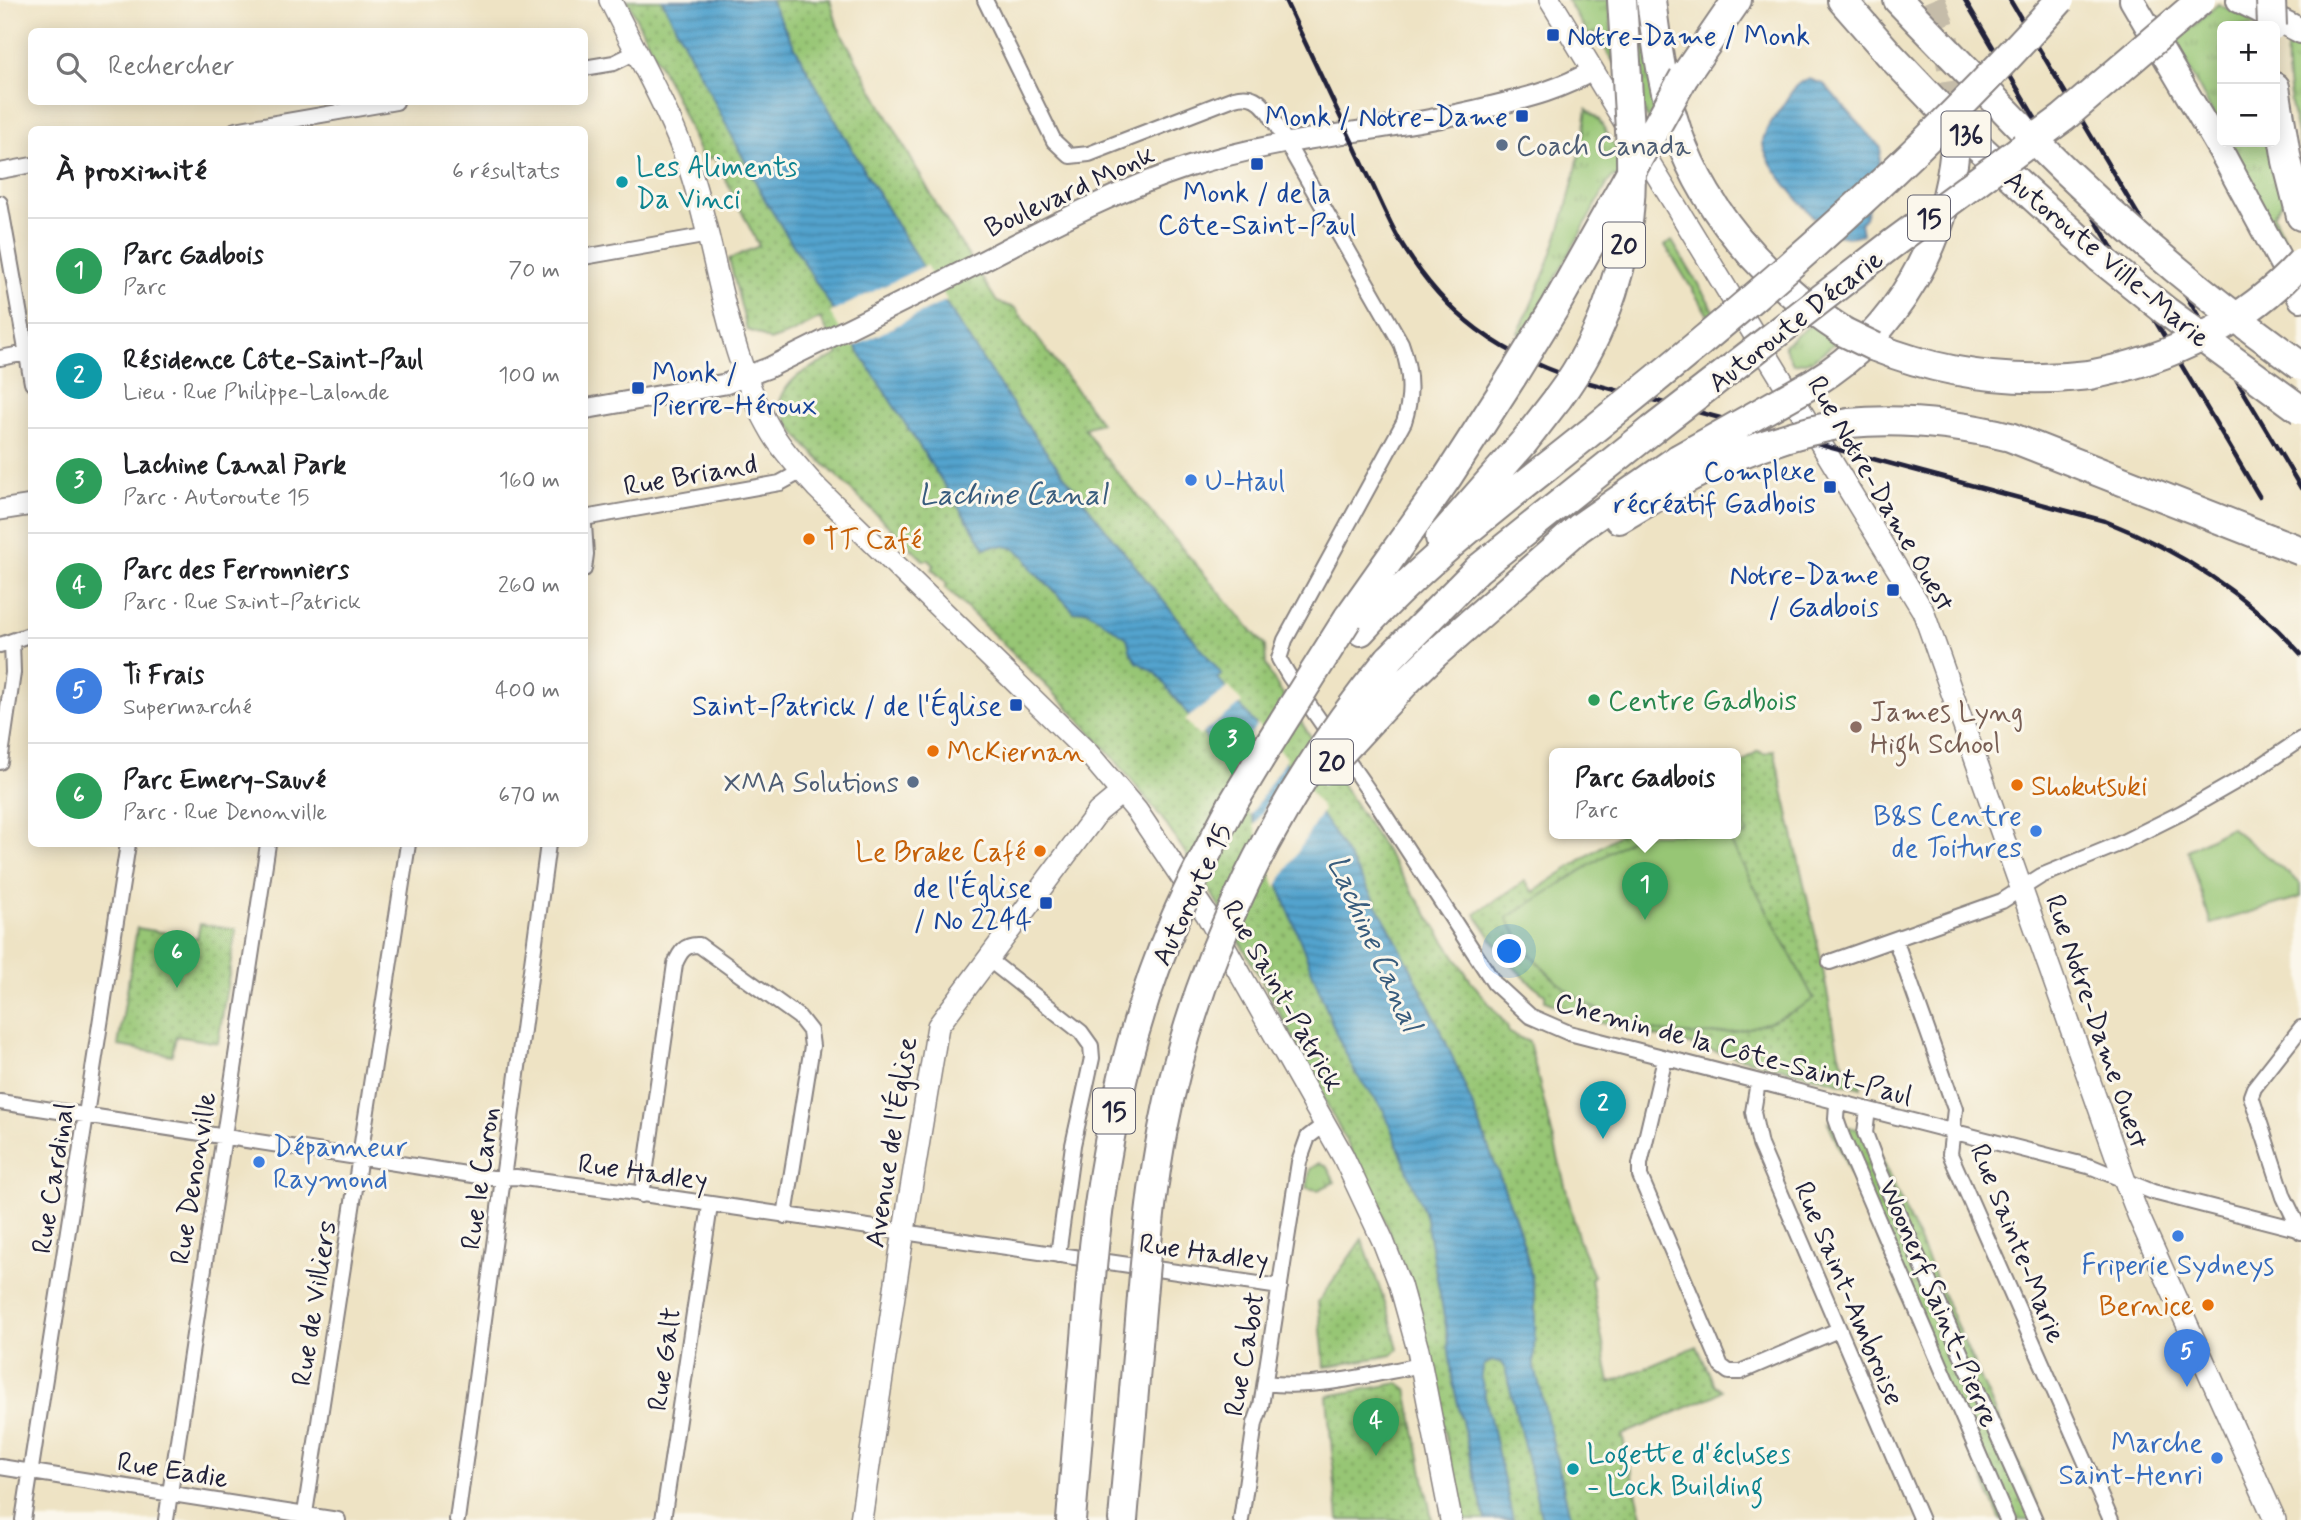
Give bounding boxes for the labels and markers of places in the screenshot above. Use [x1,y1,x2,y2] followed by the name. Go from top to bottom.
[1567,19,1810,56] place label: Notre-Dame / Monk
[1545,27,1561,43] marker: Notre-Dame / Monk
[1265,100,1508,137] place label: Monk / Notre-Dame
[1514,108,1530,124] marker: Monk / Notre-Dame
[1516,129,1691,166] place label: Coach Canada
[1494,137,1510,153] marker: Coach Canada
[636,150,798,219] place label: Les Aliments Da Vinci
[1249,156,1265,172] marker: Monk / de la Côte-Saint-Paul
[614,174,630,190] marker: Les Aliments Da Vinci
[1158,176,1356,245] place label: Monk / de la Côte-Saint-Paul
[652,356,817,425] place label: Monk / Pierre-Héroux
[630,380,646,396] marker: Monk / Pierre-Héroux
[1614,455,1816,524] place label: Complexe récréatif Gadbois
[1205,464,1285,501] place label: U-Haul
[1183,472,1199,488] marker: U-Haul
[1822,479,1838,495] marker: Complexe récréatif Gadbois
[823,523,922,560] place label: TT Café
[801,531,817,547] marker: TT Café
[1729,558,1879,627] place label: Notre-Dame / Gadbois
[1885,582,1901,598] marker: Notre-Dame / Gadbois
[1608,684,1797,721] place label: Centre Gadbois
[692,687,1002,726] place label: Saint-Patrick / de l'Église
[1586,692,1602,708] marker: Centre Gadbois
[1870,695,2023,767] place label: James Lyng High School
[1008,697,1024,713] marker: Saint-Patrick / de l'Église
[1209,717,1255,775] pin: 3
[1848,719,1864,735] marker: James Lyng High School
[947,735,1084,772] place label: McKiernan
[925,743,941,759] marker: McKiernan
[723,766,899,803] place label: XMA Solutions
[2031,769,2148,806] place label: Shokutsuki
[905,774,921,790] marker: XMA Solutions
[2009,777,2025,793] marker: Shokutsuki
[1873,799,2022,868] place label: B&S Centre de Toitures
[2028,823,2044,839] marker: B&S Centre de Toitures
[856,835,1026,872] place label: Le Brake Café
[1032,843,1048,859] marker: Le Brake Café
[1622,862,1668,920] pin: 1
[913,869,1032,940] place label: de l'Église / No 2244
[1038,895,1054,911] marker: de l'Église / No 2244
[154,930,200,988] pin: 6
[1580,1081,1626,1139] pin: 2
[273,1130,408,1199] place label: Dépanneur Raymond
[251,1154,267,1170] marker: Dépanneur Raymond
[2170,1228,2186,1244] marker: Friperie Sydneys
[2082,1248,2274,1285] place label: Friperie Sydneys
[2099,1289,2194,1326] place label: Bernice
[2200,1297,2216,1313] marker: Bernice
[2164,1329,2210,1387] pin: 5
[1353,1398,1399,1456] pin: 4
[2058,1426,2203,1495] place label: Marche Saint-Henri
[1587,1437,1791,1509] place label: Logette d'écluses - Lock Building
[2209,1450,2225,1466] marker: Marche Saint-Henri
[1565,1461,1581,1477] marker: Logette d'écluses - Lock Building

